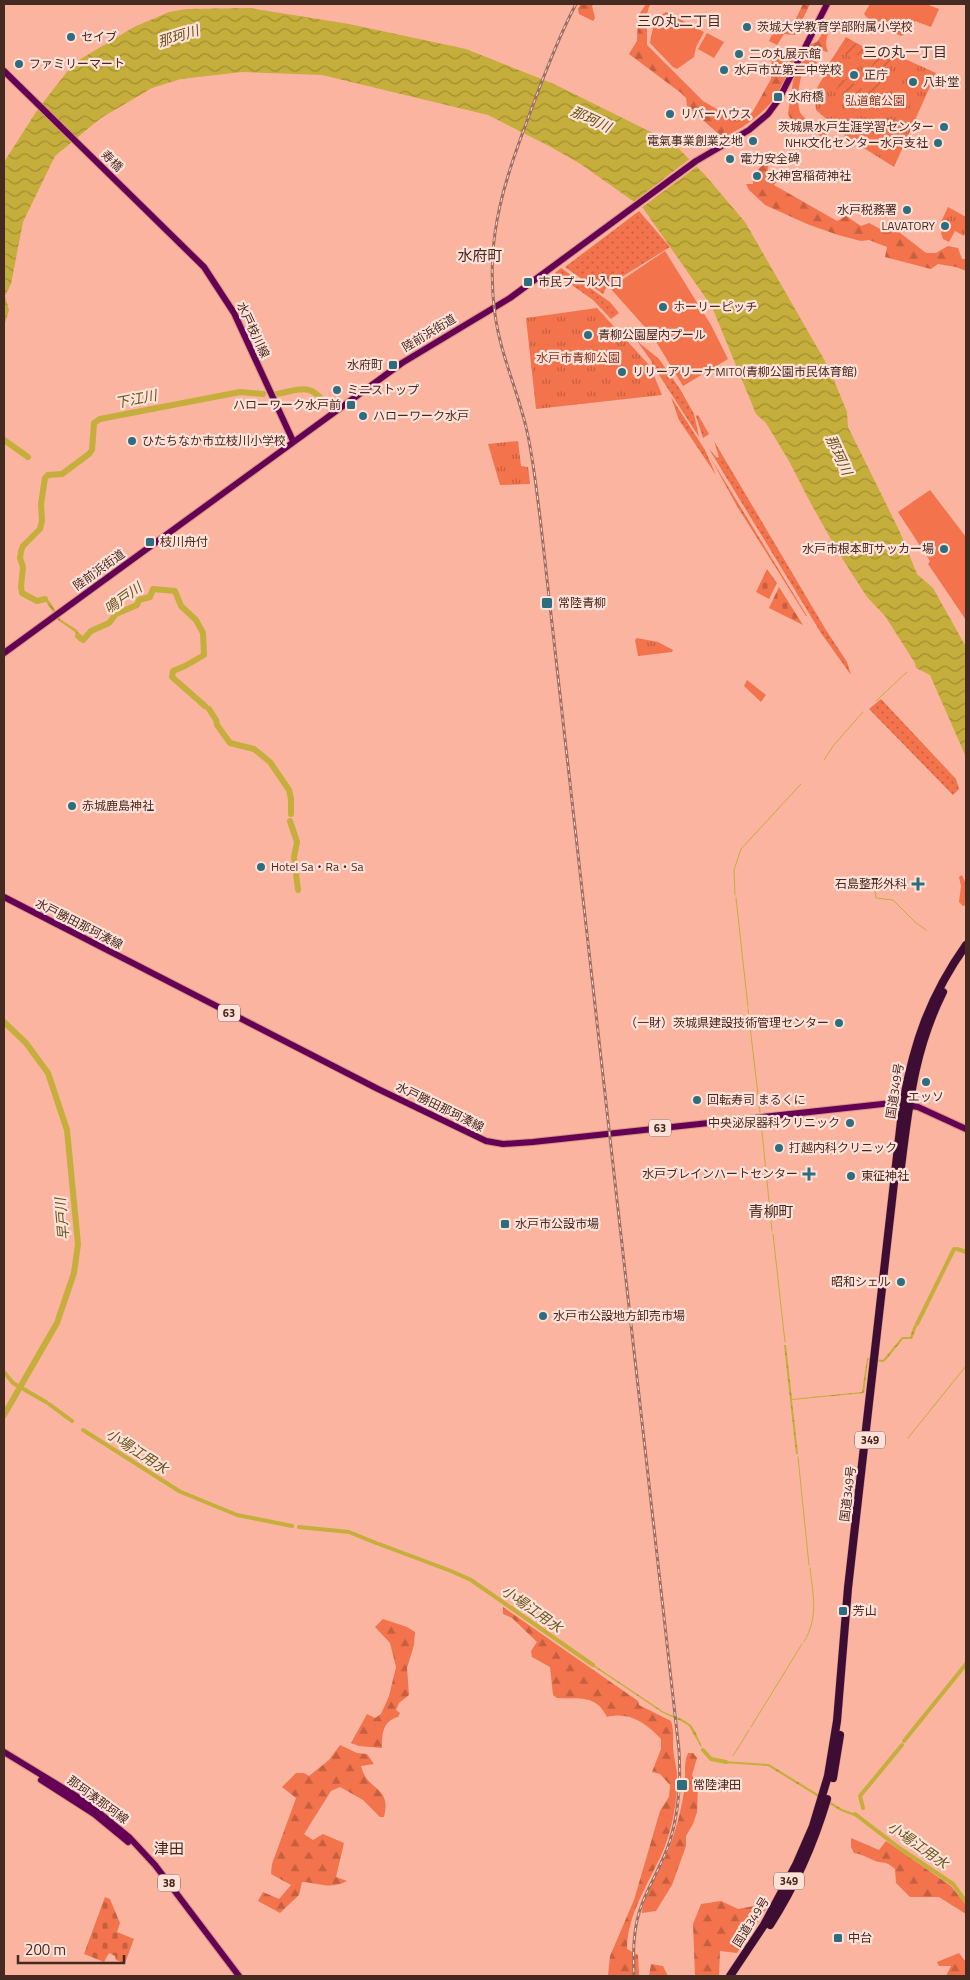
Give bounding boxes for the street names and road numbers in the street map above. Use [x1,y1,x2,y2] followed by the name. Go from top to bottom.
[97,145,128,176] street label: 寿橋
[232,299,275,361] street label: 水戸枝川線
[398,309,459,356] street label: 陸前浜街道
[69,544,129,595] street label: 陸前浜街道
[32,893,126,954] street label: 水戸勝田那珂湊線
[218,1004,240,1021] road number: 63
[881,1062,908,1120] street label: 国道349号
[393,1077,488,1136] street label: 水戸勝田那珂湊線
[649,1120,671,1136] road number: 63
[855,1432,885,1448] road number: 349
[835,1465,860,1523] street label: 国道349号
[64,1771,133,1828] street label: 那珂湊那珂線
[774,1872,804,1890] road number: 349
[158,1875,180,1892] road number: 38
[728,1893,774,1951] street label: 国道349号

